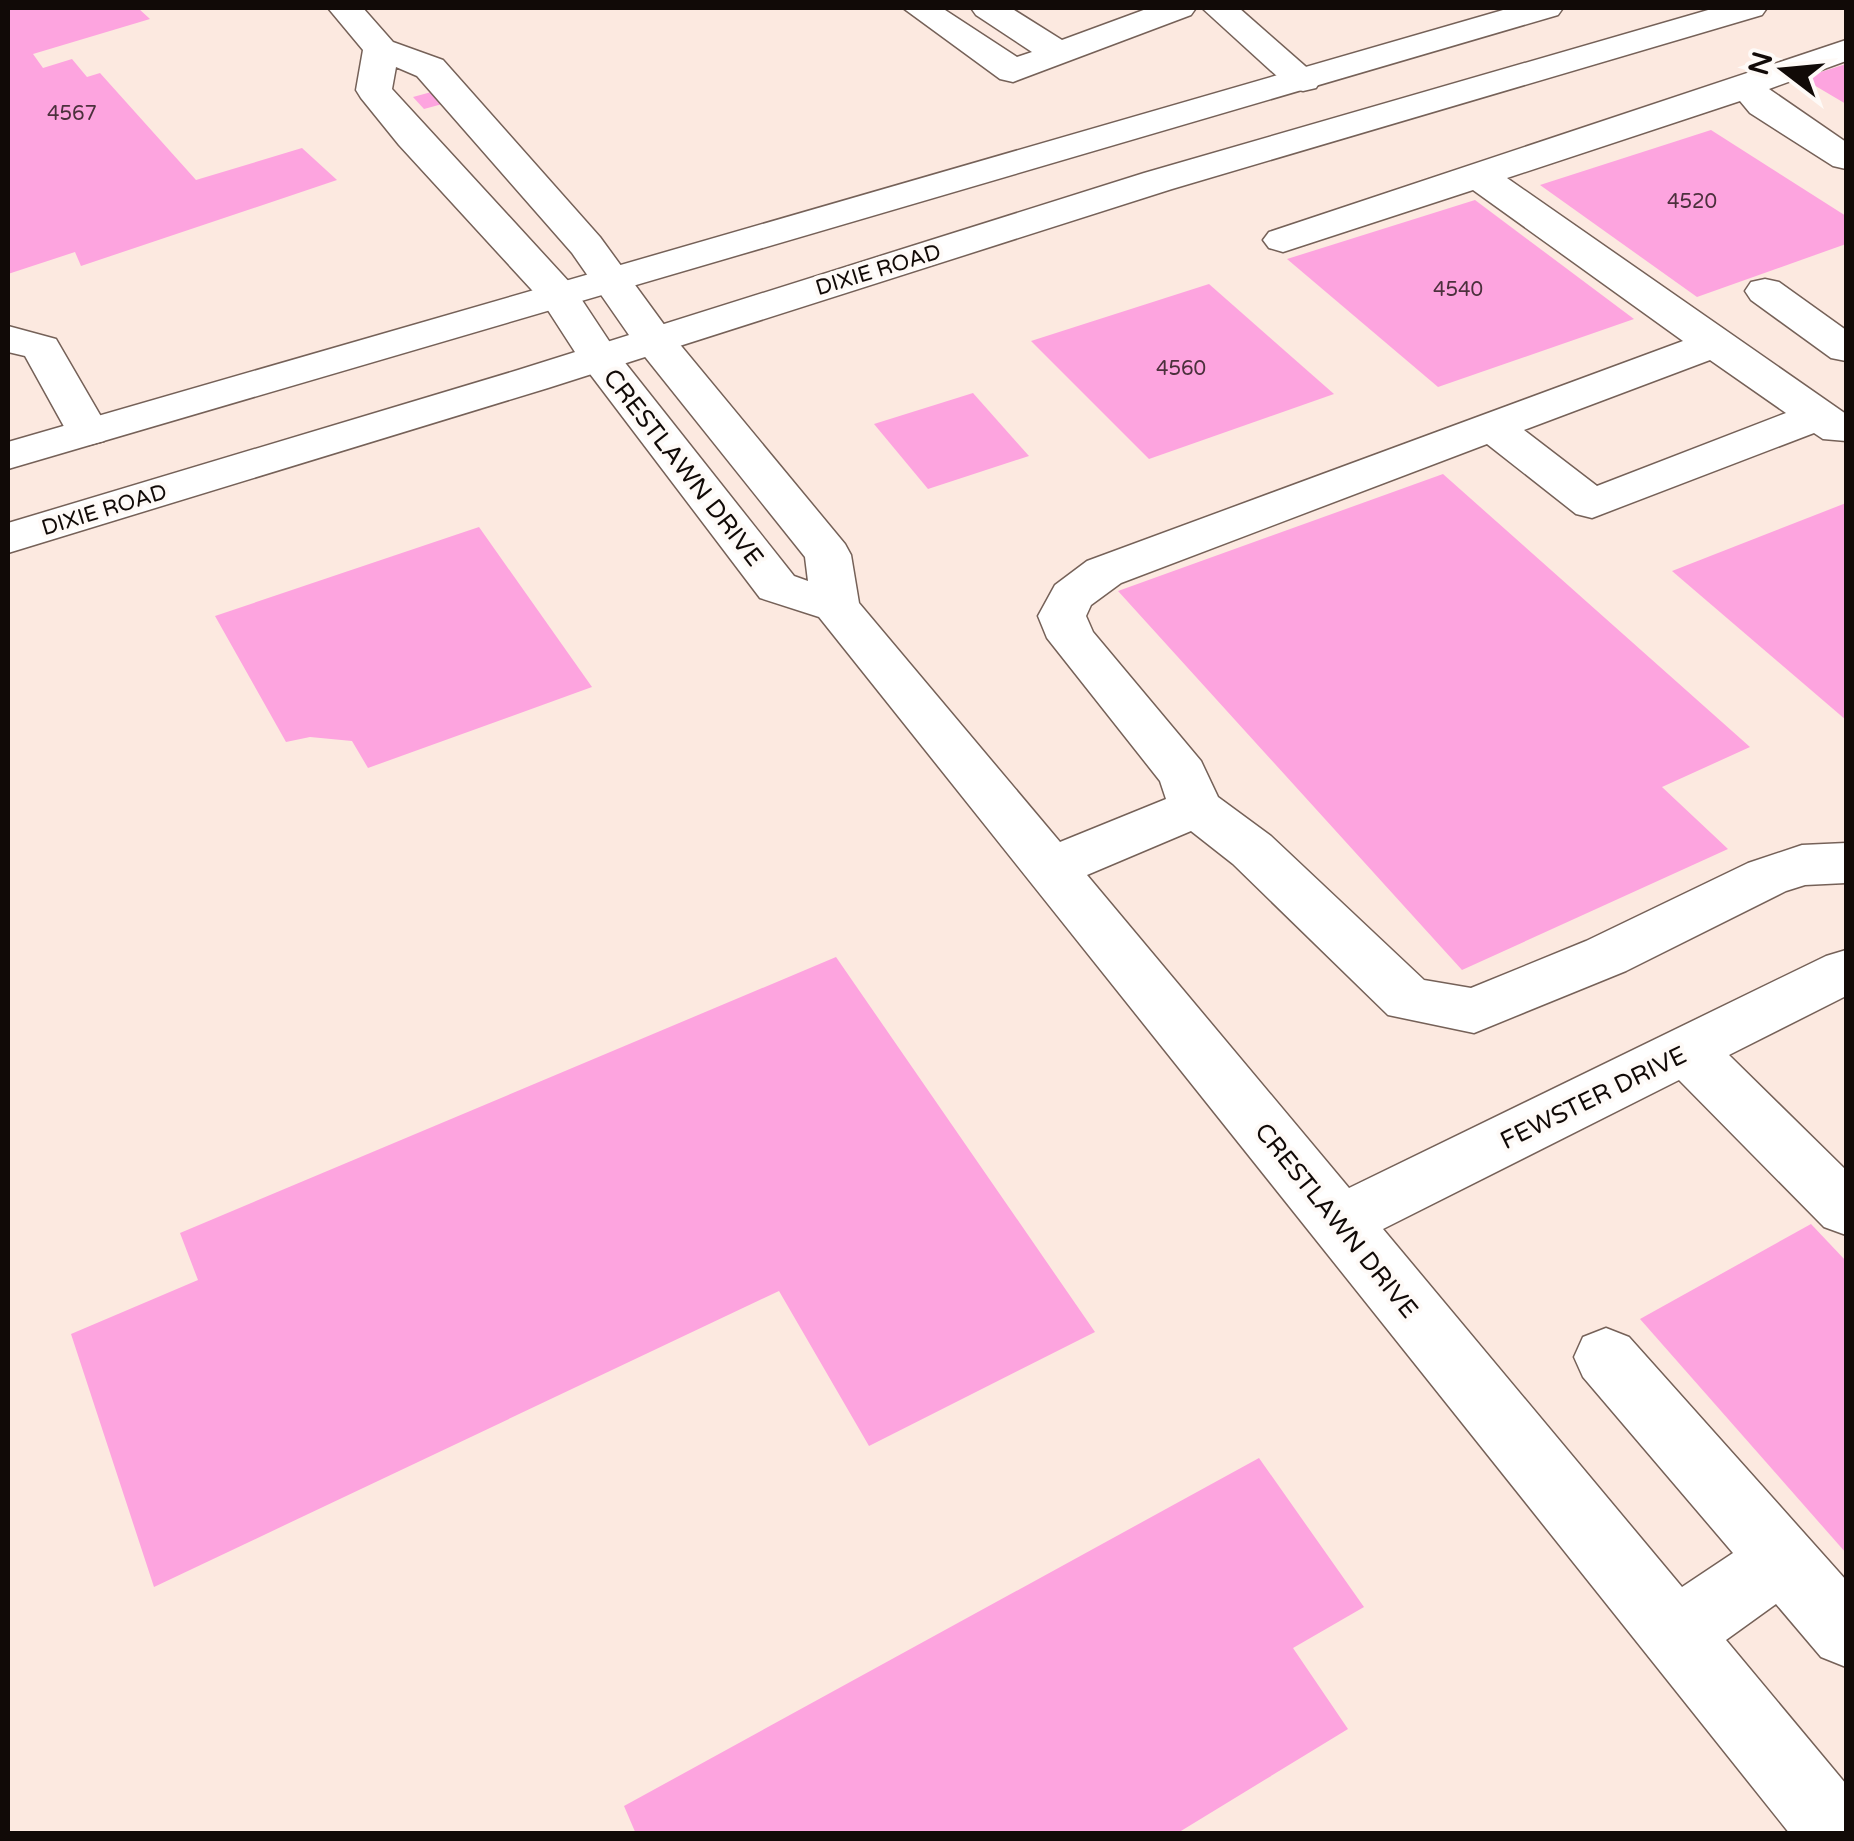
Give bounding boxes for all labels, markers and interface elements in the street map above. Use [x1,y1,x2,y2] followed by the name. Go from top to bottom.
[1734,20,1834,120] north arrow
[1741,48,1780,79] text: N
[47,102,97,126] house number: 4567
[1667,190,1717,214] house number: 4520
[812,239,944,301] street label: DIXIE ROAD
[1433,278,1483,302] house number: 4540
[1156,357,1206,381] house number: 4560
[597,363,770,572] street label: CRESTLAWN DRIVE
[38,479,170,541] street label: DIXIE ROAD
[1495,1040,1691,1156] street label: FEWSTER DRIVE
[1248,1117,1424,1324] street label: CRESTLAWN DRIVE

